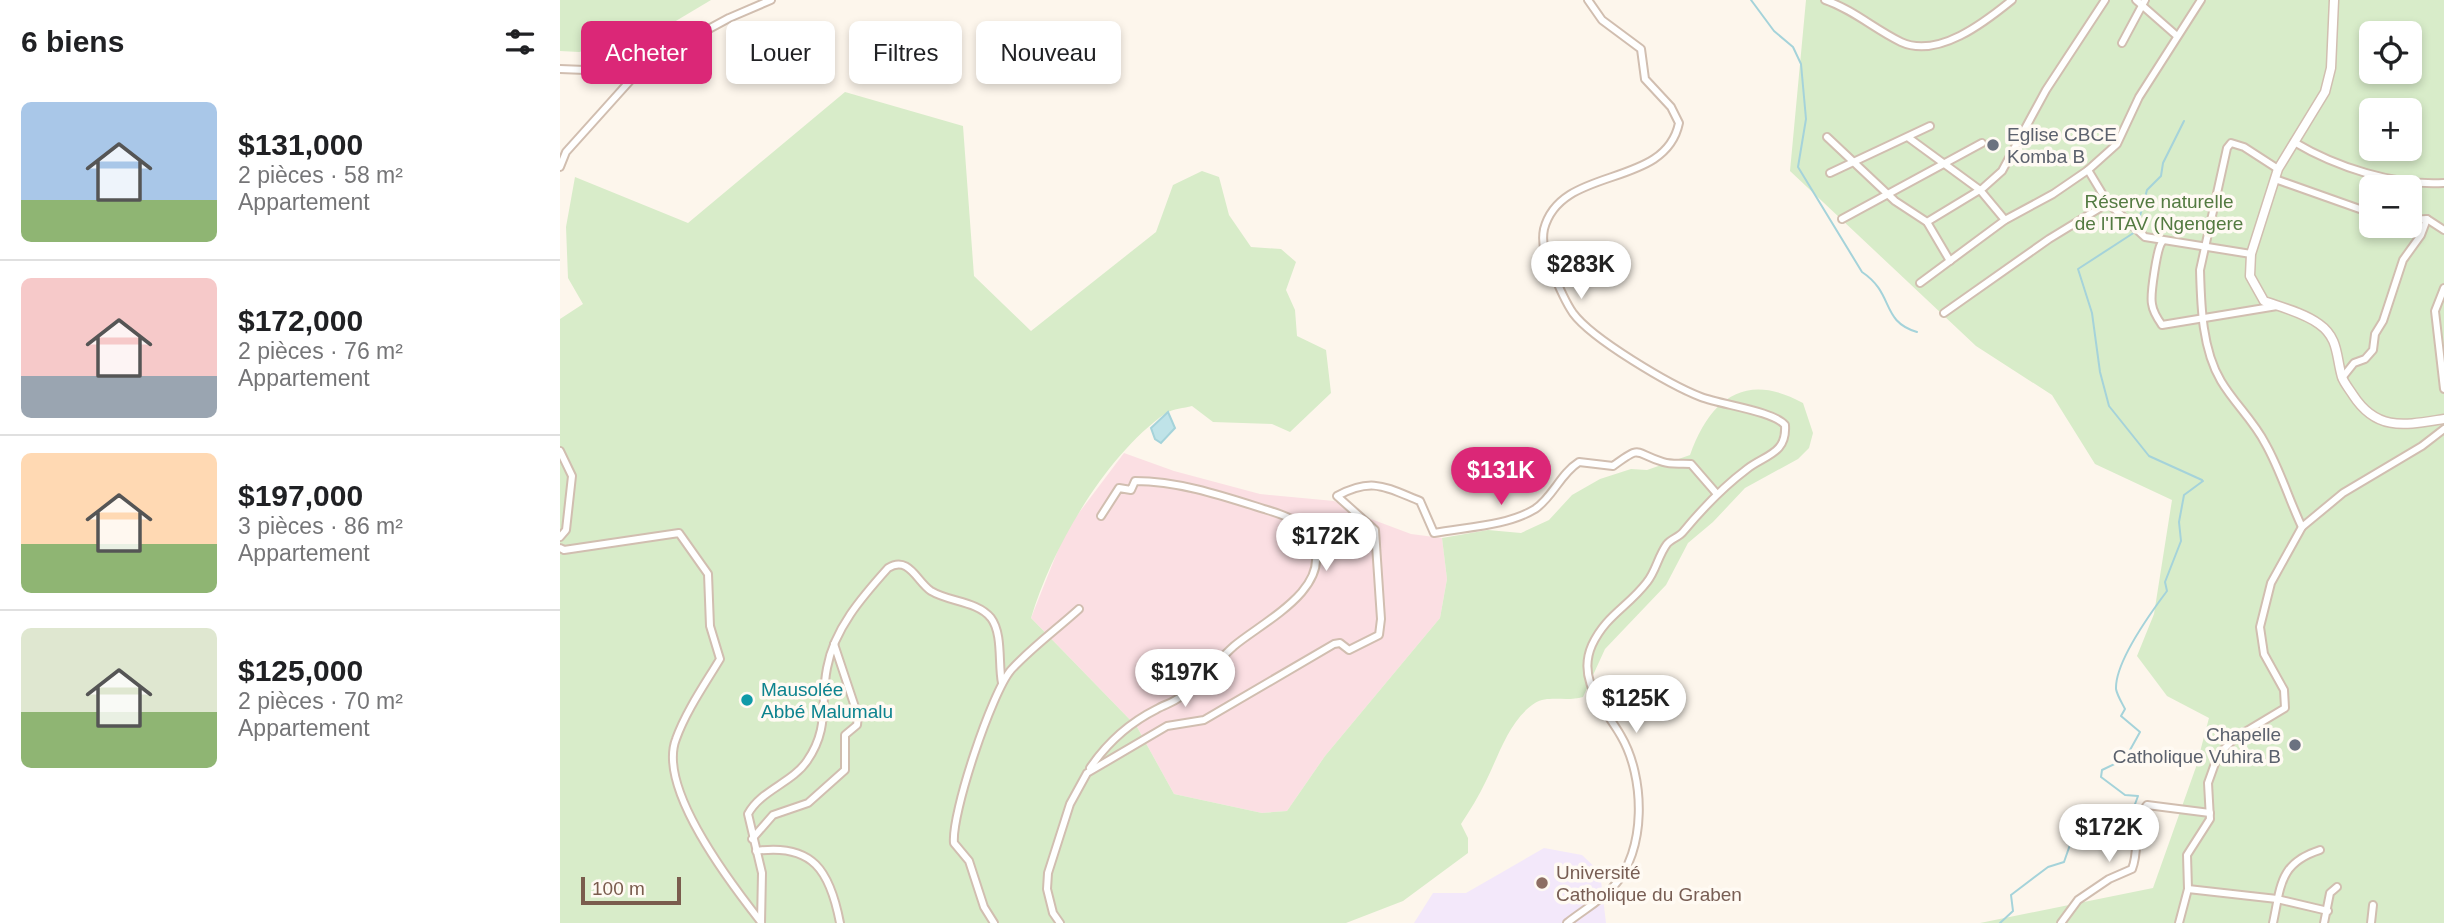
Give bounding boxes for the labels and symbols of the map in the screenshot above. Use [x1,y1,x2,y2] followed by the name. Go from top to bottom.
[2007,124,2117,167] place label: Eglise CBCE Komba B
[1985,137,2001,153] marker: Eglise CBCE Komba B
[2075,191,2243,234] park label: Réserve naturelle de l'ITAV (Ngengere
[1532,242,1630,301] pin: $283K
[1452,448,1550,507] pin: $131K
[1277,514,1375,573] pin: $172K
[1136,650,1234,709] pin: $197K
[1587,676,1685,735] pin: $125K
[761,679,893,722] place label: Mausolée Abbé Malumalu
[739,692,755,708] marker: Mausolée Abbé Malumalu
[2113,724,2281,767] place label: Chapelle Catholique Vuhira B
[2287,737,2303,753] marker: Chapelle Catholique Vuhira B
[2060,804,2158,864] pin: $172K
[1556,862,1742,905] place label: Université Catholique du Graben
[581,874,681,906] scale bar
[1534,875,1550,891] marker: Université Catholique du Graben

